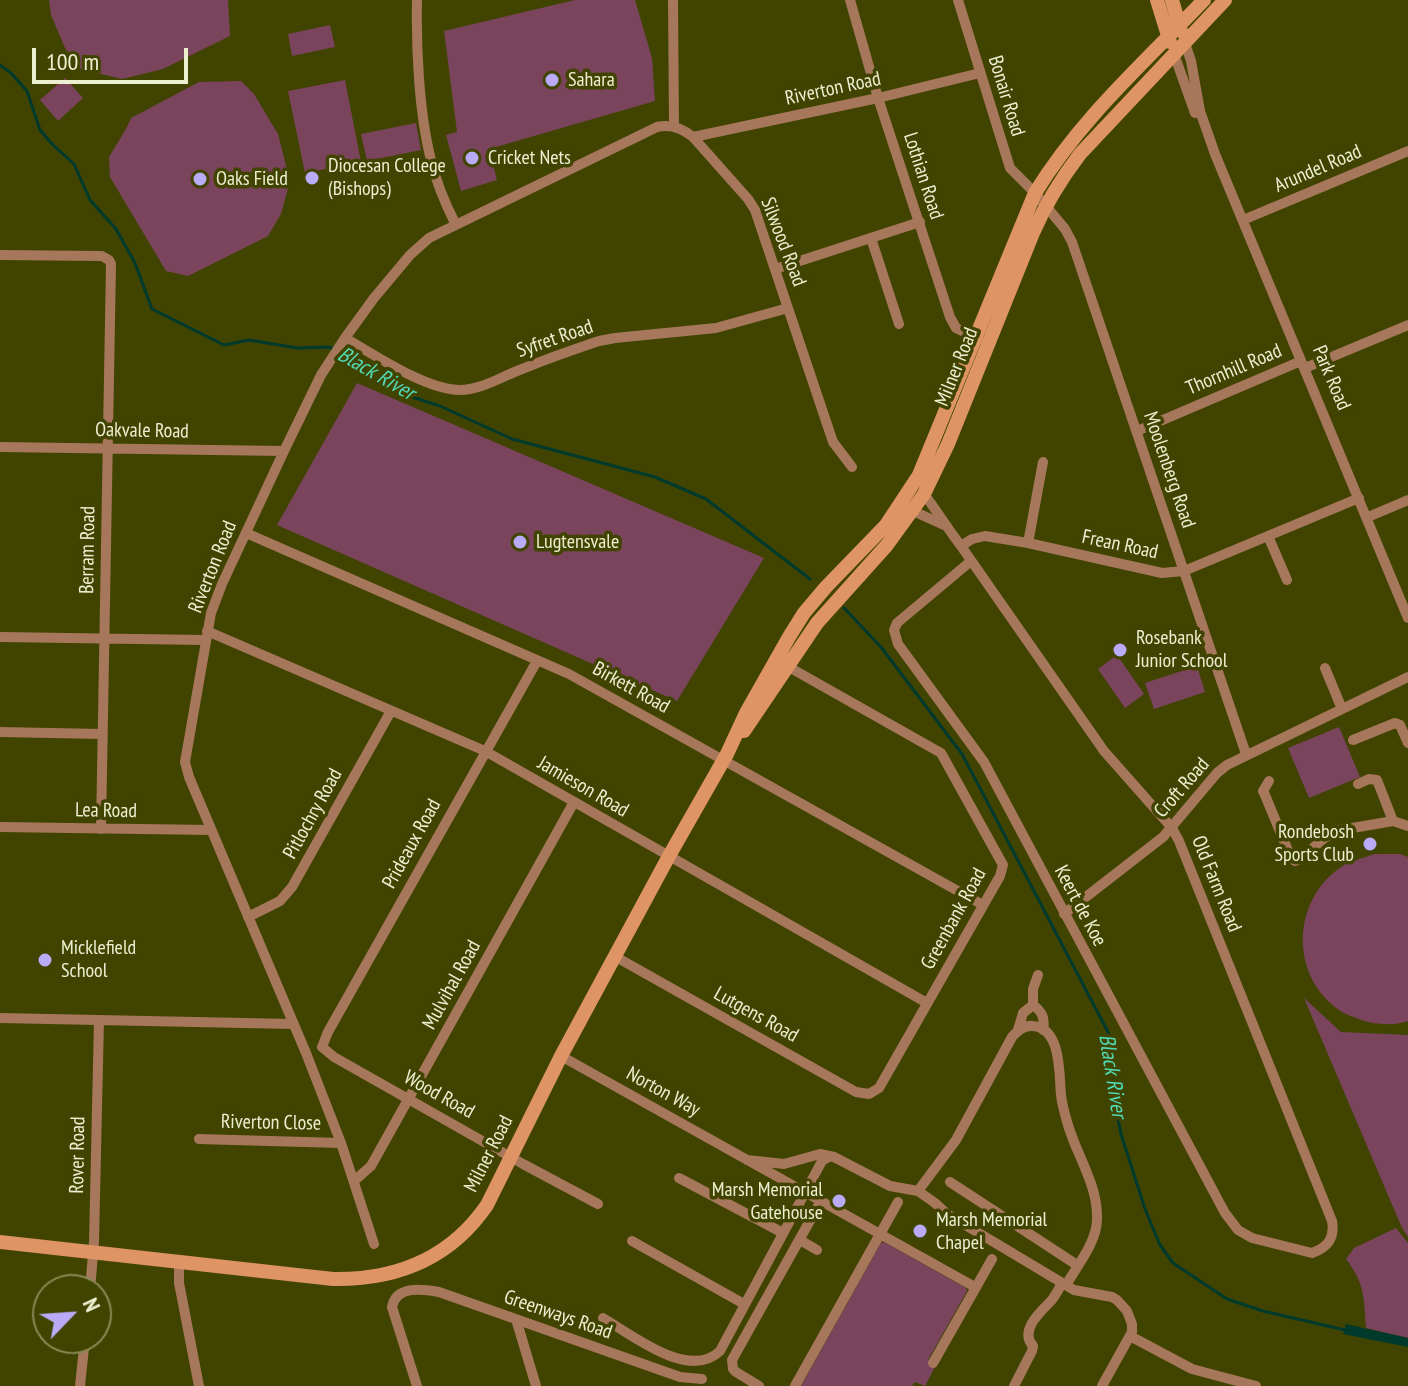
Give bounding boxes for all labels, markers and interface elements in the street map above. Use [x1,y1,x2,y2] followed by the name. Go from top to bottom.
[36,32,192,82] scale bar
[46,46,99,77] text: 100 m
[982,53,1030,139] street label: Bonair Road
[783,67,883,111] street label: Riverton Road
[568,68,615,92] place label: Sahara
[543,71,561,89] marker: Sahara
[898,130,948,222] street label: Lothian Road
[1271,140,1365,198] street label: Arundel Road
[488,146,571,170] place label: Cricket Nets
[463,149,481,167] marker: Cricket Nets
[328,154,446,201] place label: Diocesan College (Bishops)
[216,167,288,191] place label: Oaks Field
[303,169,321,187] marker: Diocesan College (Bishops)
[191,170,209,188] marker: Oaks Field
[755,194,811,290] street label: Silwood Road
[514,315,596,363] street label: Syfret Road
[930,324,984,410] street label: Milner Road
[1183,339,1285,401] street label: Thornhill Road
[333,341,419,407] water label: Black River
[1307,342,1355,414] street label: Park Road
[1138,409,1200,531] street label: Moolenberg Road
[95,418,189,444] street label: Oakvale Road
[75,506,101,594] street label: Berram Road
[184,518,242,616] street label: Riverton Road
[1080,525,1160,565] street label: Frean Road
[536,530,619,554] place label: Lugtensvale
[511,533,529,551] marker: Lugtensvale
[1136,626,1227,673] place label: Rosebank Junior School
[1111,641,1129,659] marker: Rosebank Junior School
[588,657,674,719] street label: Birkett Road
[533,751,633,823] street label: Jamieson Road
[1149,753,1215,823] street label: Croft Road
[278,765,348,863] street label: Pitlochry Road
[378,795,446,893] street label: Prideaux Road
[75,798,137,824] street label: Lea Road
[1274,820,1354,867] place label: Rondebosh Sports Club
[1186,832,1246,936] street label: Old Farm Road
[1361,835,1379,853] marker: Rondebosh Sports Club
[1049,861,1111,951] street label: Keert de Koe
[916,864,992,974] street label: Greenbank Road
[61,936,136,983] place label: Micklefield School
[418,936,486,1034] street label: Mulvihal Road
[36,951,54,969] marker: Micklefield School
[710,982,802,1048] street label: Lutgens Road
[1092,1032,1132,1120] water label: Black River
[622,1062,704,1122] street label: Norton Way
[400,1066,478,1124] street label: Wood Road
[221,1110,321,1136] street label: Riverton Close
[460,1112,518,1196] street label: Milner Road
[65,1116,91,1194] street label: Rover Road
[712,1178,823,1225] place label: Marsh Memorial Gatehouse
[830,1192,848,1210] marker: Marsh Memorial Gatehouse
[936,1208,1047,1255] place label: Marsh Memorial Chapel
[911,1222,929,1240] marker: Marsh Memorial Chapel
[32,1274,112,1354] north arrow
[501,1285,615,1345] street label: Greenways Road
[77,1293,107,1316] text: N

